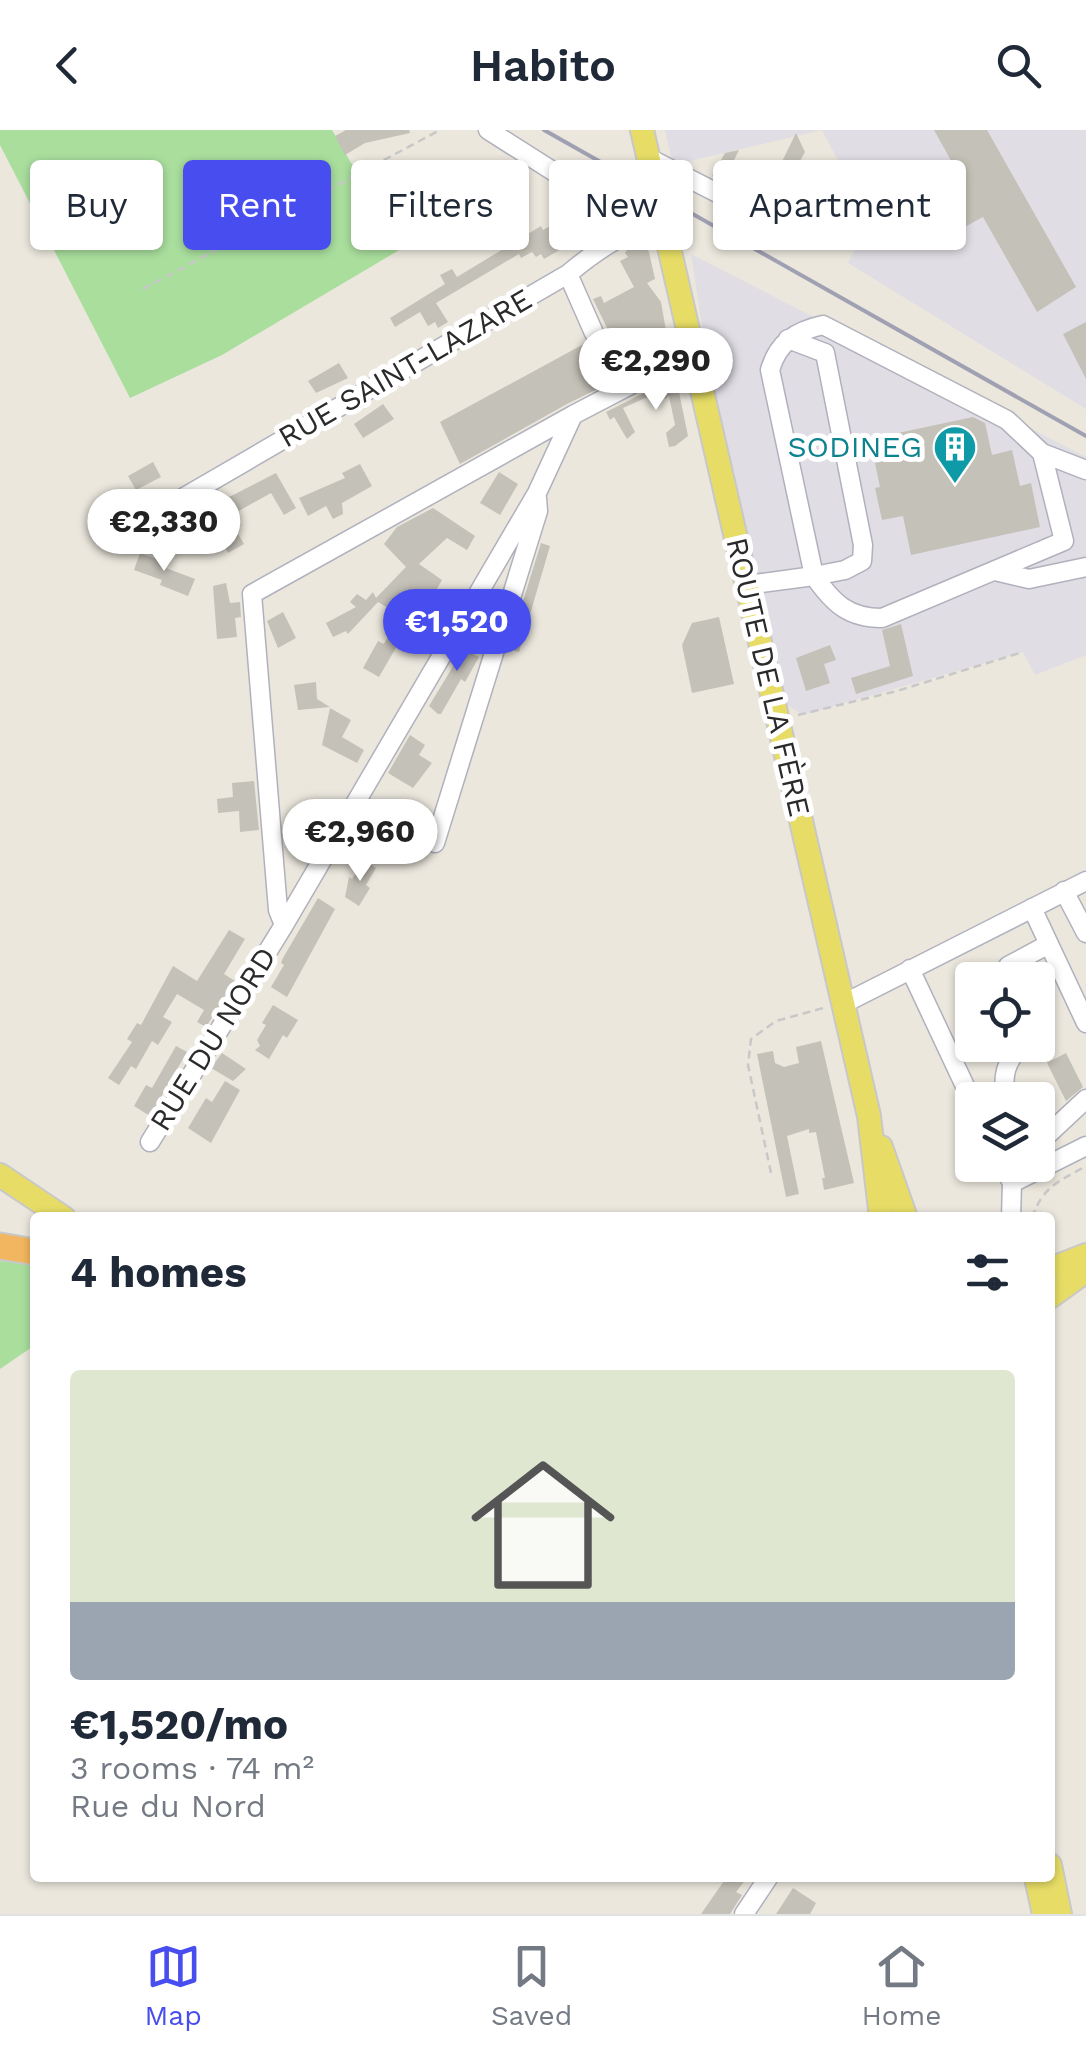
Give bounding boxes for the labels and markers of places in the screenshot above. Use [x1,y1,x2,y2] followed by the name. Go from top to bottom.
[575,328,737,413] pin: €2,290
[932,424,978,485] building icon: SODINEG
[787,429,922,464] place label: SODINEG
[83,489,245,574] pin: €2,330
[376,589,538,674] pin: €1,520
[279,799,441,884] pin: €2,960

